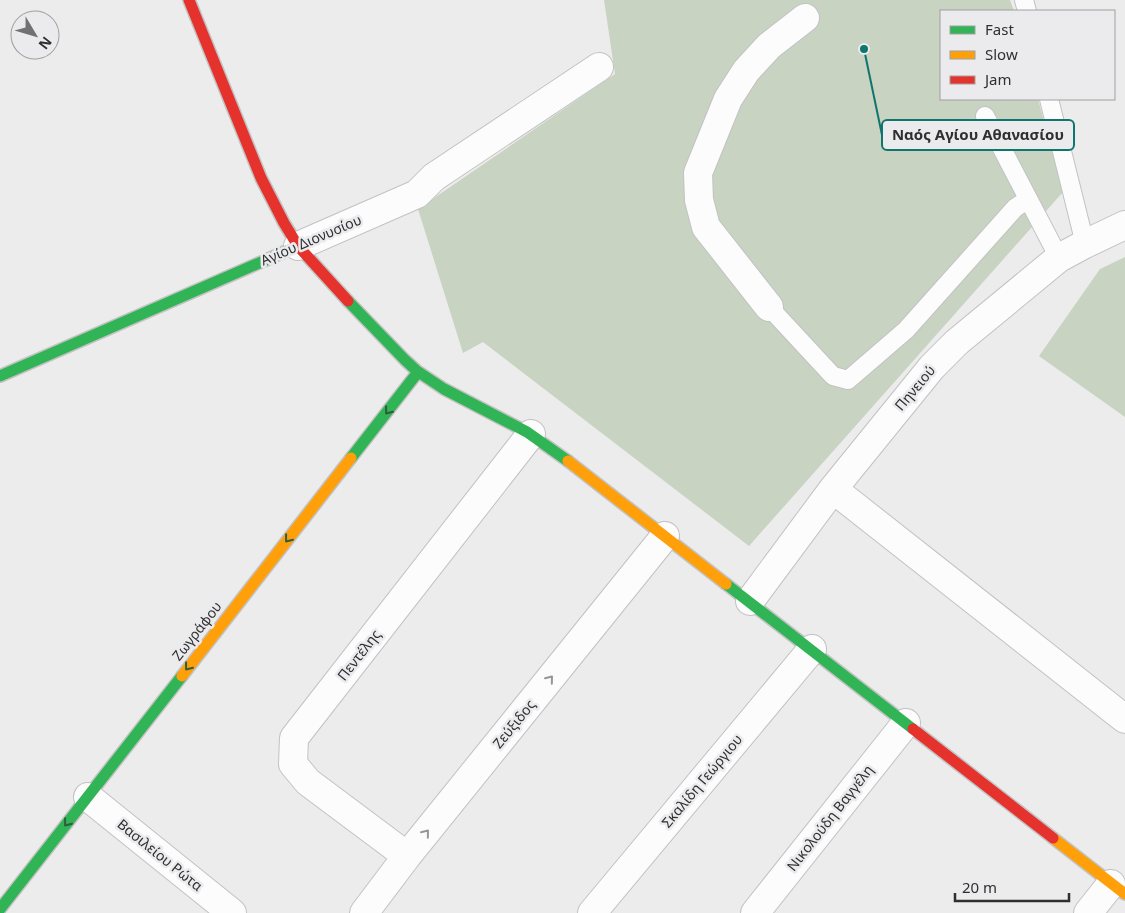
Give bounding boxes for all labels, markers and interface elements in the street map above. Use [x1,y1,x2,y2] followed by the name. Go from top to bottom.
[10,10,60,60] north arrow
[940,10,1115,100] legend
[985,19,1014,39] text: Fast
[35,33,57,54] text: N
[985,44,1018,64] text: Slow
[983,69,1012,89] text: Jam
[882,120,1074,150] callout: Ναός Αγίου Αθανασίου
[892,124,1064,144] text: Ναός Αγίου Αθανασίου
[257,210,364,269] street label: Αγίου Διονυσίου
[890,361,939,414] street label: Πηνειού
[386,405,394,414] one-way arrow
[286,533,294,542] one-way arrow
[168,597,226,664] street label: Ζωγράφου
[333,625,385,684] street label: Πεντέλης
[186,661,194,670] one-way arrow
[544,676,553,685] one-way arrow
[488,695,539,752] street label: Ζεύξιδος
[657,730,746,831] street label: Σκαλίδη Γεώργιου
[782,761,877,875] street label: Νικολούδη Βαγγέλη
[114,814,207,895] street label: Βασιλείου Ρώτα
[64,817,73,827] one-way arrow
[420,830,428,839] one-way arrow
[955,870,1069,902] scale bar
[962,877,997,897] text: 20 m

